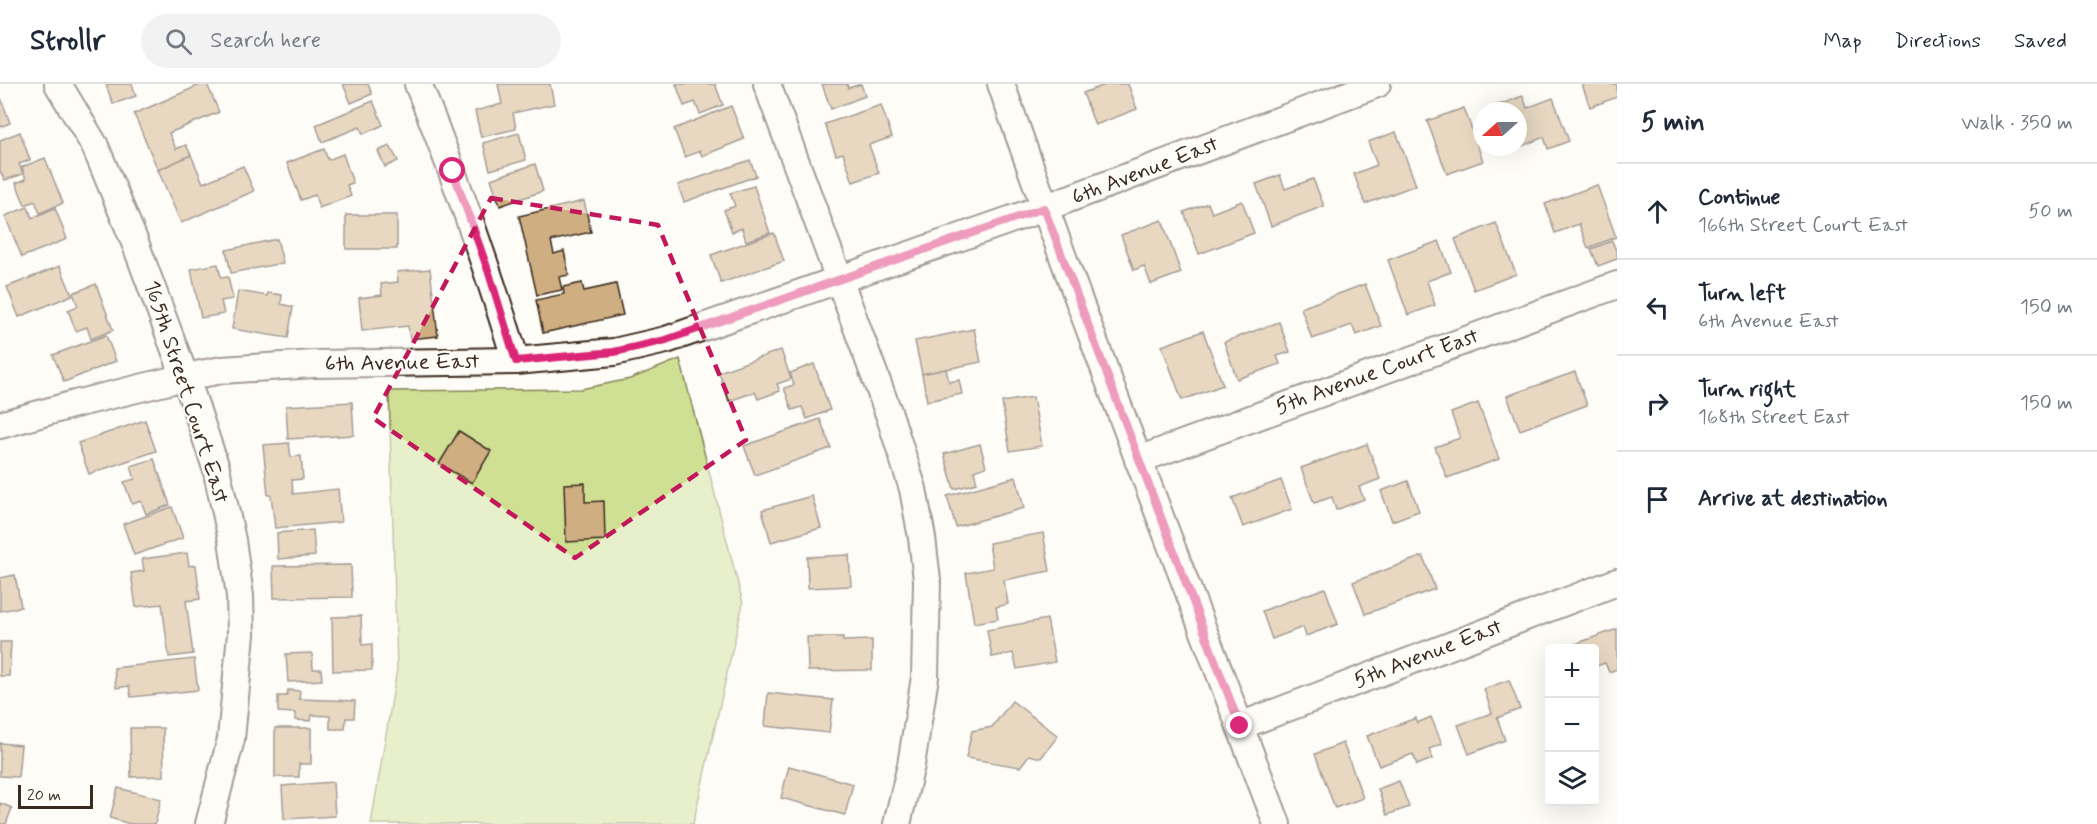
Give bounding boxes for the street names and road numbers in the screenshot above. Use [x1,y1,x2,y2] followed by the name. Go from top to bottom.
[1068,130,1222,212] street label: 6th Avenue East
[137,277,235,507] street label: 165th Street Court East
[1272,322,1482,422] street label: 5th Avenue Court East
[324,348,480,378] street label: 6th Avenue East
[1350,613,1506,695] street label: 5th Avenue East

